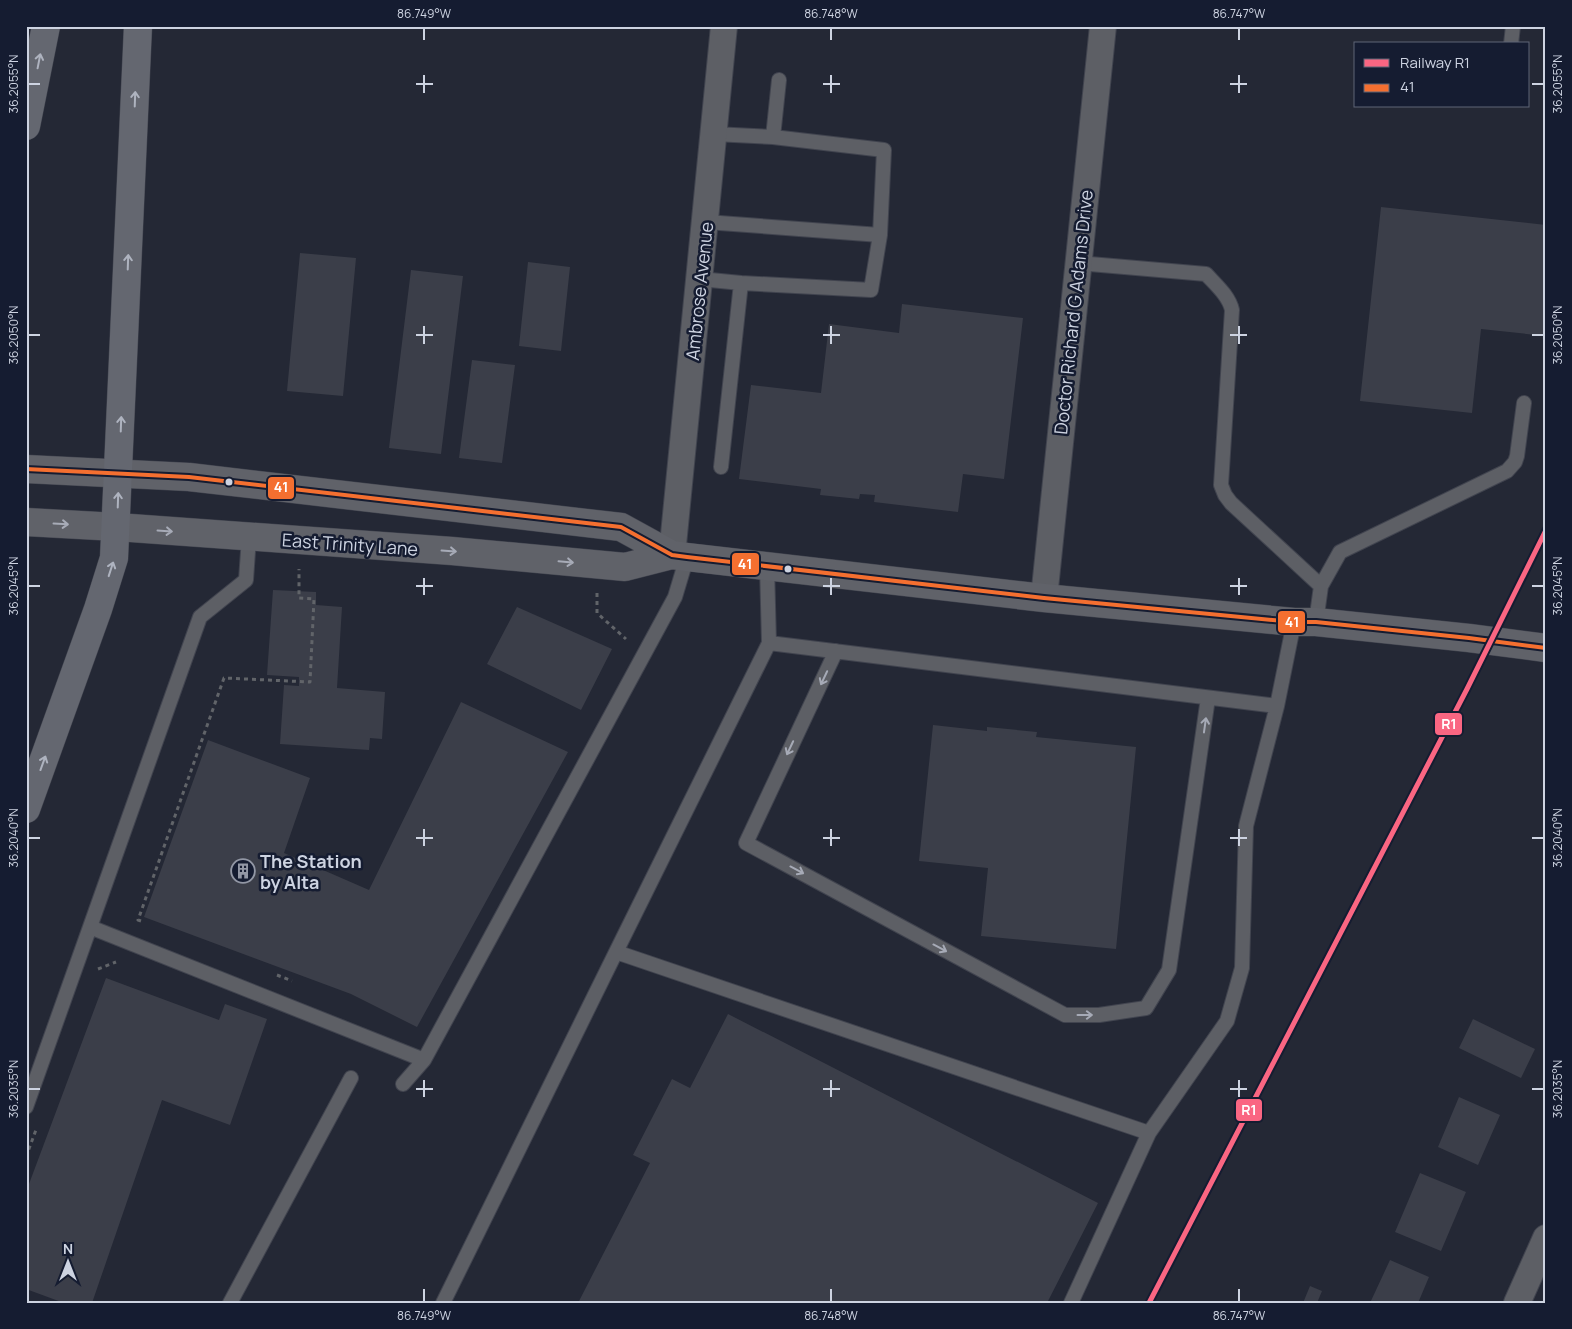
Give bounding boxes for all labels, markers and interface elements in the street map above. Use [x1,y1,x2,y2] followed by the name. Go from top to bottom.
[397,5,452,22] text: 86.749°W
[804,5,859,22] text: 86.748°W
[1213,5,1266,22] text: 86.747°W
[1354,42,1530,108] legend
[1400,52,1470,73] text: Railway R1
[35,53,45,69] one-way arrow
[5,55,22,113] text: 36.2055°N
[1549,55,1566,113] text: 36.2055°N
[1400,76,1415,97] text: 41
[130,92,139,108] one-way arrow
[1048,189,1098,435] street label: Doctor Richard G Adams Drive
[680,220,718,362] street label: Ambrose Avenue
[123,254,132,270] one-way arrow
[5,305,22,365] text: 36.2050°N
[1549,305,1566,365] text: 36.2050°N
[116,416,125,432] one-way arrow
[267,476,295,500] line badge: 41
[224,477,234,487] unlabelled marker
[274,477,288,496] text: 41
[113,492,122,508] one-way arrow
[53,520,69,529] one-way arrow
[157,526,173,535] one-way arrow
[281,527,419,561] street label: East Trinity Lane
[441,546,457,556] one-way arrow
[731,552,760,576] line badge: 41
[738,554,752,573] text: 41
[5,557,22,615] text: 36.2045°N
[557,557,573,566] one-way arrow
[1549,557,1566,615] text: 36.2045°N
[106,561,116,577] one-way arrow
[783,564,793,574] unlabelled marker
[1277,610,1306,634] line badge: 41
[1285,612,1299,631] text: 41
[818,670,828,685] one-way arrow
[1434,712,1463,736] line badge: R1
[1441,714,1457,733] text: R1
[1200,717,1210,733] one-way arrow
[785,740,795,755] one-way arrow
[39,756,48,772] one-way arrow
[5,808,22,868] text: 36.2040°N
[1549,808,1566,868] text: 36.2040°N
[260,849,362,894] place label: The Station by Alta
[230,858,256,884] building icon: The Station by Alta
[789,866,803,876] one-way arrow
[932,943,946,953] one-way arrow
[1076,1010,1093,1020] one-way arrow
[5,1060,22,1118] text: 36.2035°N
[1549,1060,1566,1118] text: 36.2035°N
[1235,1098,1263,1122] line badge: R1
[1241,1100,1257,1119] text: R1
[42,1236,92,1286] north arrow
[63,1239,73,1258] text: N
[397,1307,452,1324] text: 86.749°W
[804,1307,859,1324] text: 86.748°W
[1213,1307,1266,1324] text: 86.747°W

